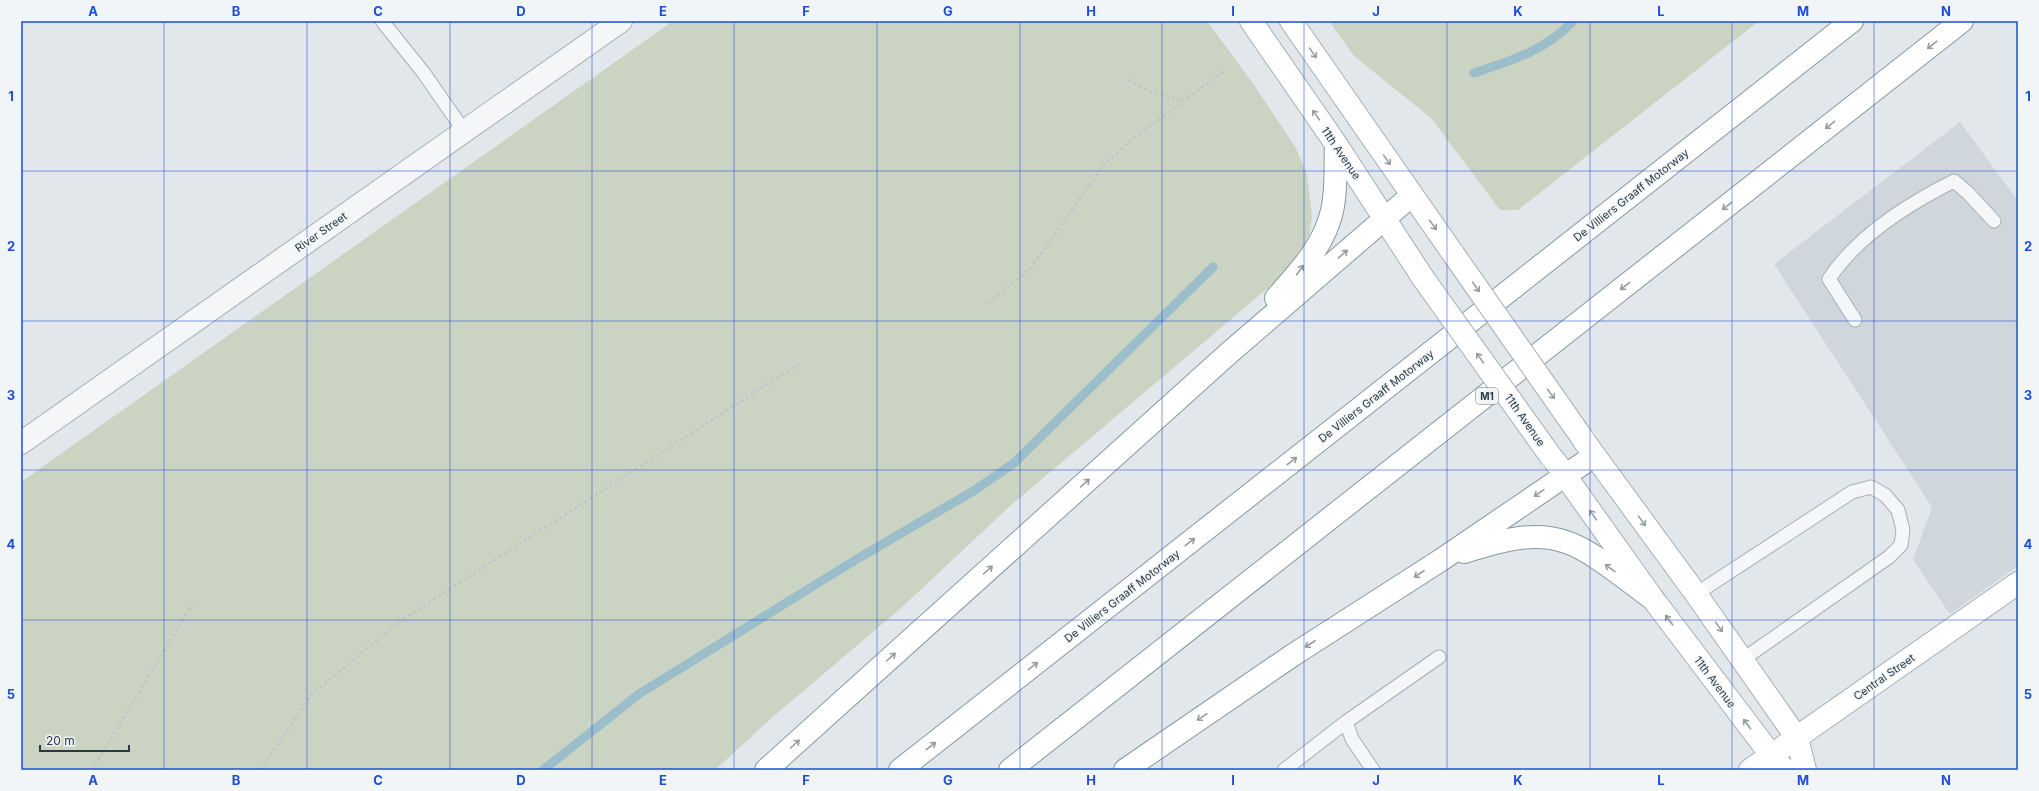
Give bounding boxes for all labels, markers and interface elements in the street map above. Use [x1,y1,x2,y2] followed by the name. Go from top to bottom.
[88,3,98,19] text: A
[232,3,241,19] text: B
[373,3,383,19] text: C
[516,3,526,19] text: D
[659,3,667,19] text: E
[802,3,810,19] text: F
[943,3,953,19] text: G
[1086,3,1096,19] text: H
[1231,3,1235,19] text: I
[1372,3,1380,19] text: J
[1513,3,1523,19] text: K
[1657,3,1665,19] text: L
[1797,3,1809,19] text: M
[1941,3,1951,19] text: N
[1926,41,1937,49] one-way arrow
[1309,47,1317,58] one-way arrow
[8,88,14,104] text: 1
[2025,88,2031,104] text: 1
[1312,110,1320,121] one-way arrow
[1824,121,1835,130] one-way arrow
[1318,124,1364,182] street label: 11th Avenue
[1570,146,1692,244] street label: De Villiers Graaff Motorway
[1383,154,1391,165] one-way arrow
[1722,201,1733,210] one-way arrow
[292,209,350,255] street label: River Street
[1429,220,1437,231] one-way arrow
[7,238,15,254] text: 2
[2024,238,2032,254] text: 2
[1338,250,1348,259] one-way arrow
[1295,265,1304,276] one-way arrow
[1472,281,1480,292] one-way arrow
[1620,282,1631,291] one-way arrow
[1315,347,1437,445] street label: De Villiers Graaff Motorway
[1476,352,1484,363] one-way arrow
[7,387,15,403] text: 3
[2024,387,2032,403] text: 3
[1476,388,1498,404] road number: M1
[1547,388,1555,399] one-way arrow
[1502,391,1548,449] street label: 11th Avenue
[1287,457,1298,466] one-way arrow
[1079,479,1089,488] one-way arrow
[1534,489,1545,497] one-way arrow
[1589,509,1597,520] one-way arrow
[1638,516,1647,527] one-way arrow
[7,536,16,552] text: 4
[2024,536,2033,552] text: 4
[1185,538,1196,546] one-way arrow
[1061,547,1183,645] street label: De Villiers Graaff Motorway
[1605,564,1616,572] one-way arrow
[983,565,993,575] one-way arrow
[1414,570,1425,578] one-way arrow
[1664,615,1673,626] one-way arrow
[1715,621,1723,632] one-way arrow
[1305,640,1316,648] one-way arrow
[1851,650,1918,703] street label: Central Street
[886,653,896,662] one-way arrow
[1691,653,1739,711] street label: 11th Avenue
[1028,661,1039,670] one-way arrow
[7,686,15,702] text: 5
[2024,686,2032,702] text: 5
[1197,713,1208,721] one-way arrow
[1743,718,1751,729] one-way arrow
[40,727,129,753] scale bar
[46,733,75,748] text: 20 m
[790,739,800,749] one-way arrow
[925,742,936,750] one-way arrow
[88,772,98,788] text: A
[232,772,241,788] text: B
[373,772,383,788] text: C
[516,772,526,788] text: D
[659,772,667,788] text: E
[802,772,810,788] text: F
[943,772,953,788] text: G
[1086,772,1096,788] text: H
[1231,772,1235,788] text: I
[1372,772,1380,788] text: J
[1513,772,1523,788] text: K
[1657,772,1665,788] text: L
[1797,772,1809,788] text: M
[1941,772,1951,788] text: N

